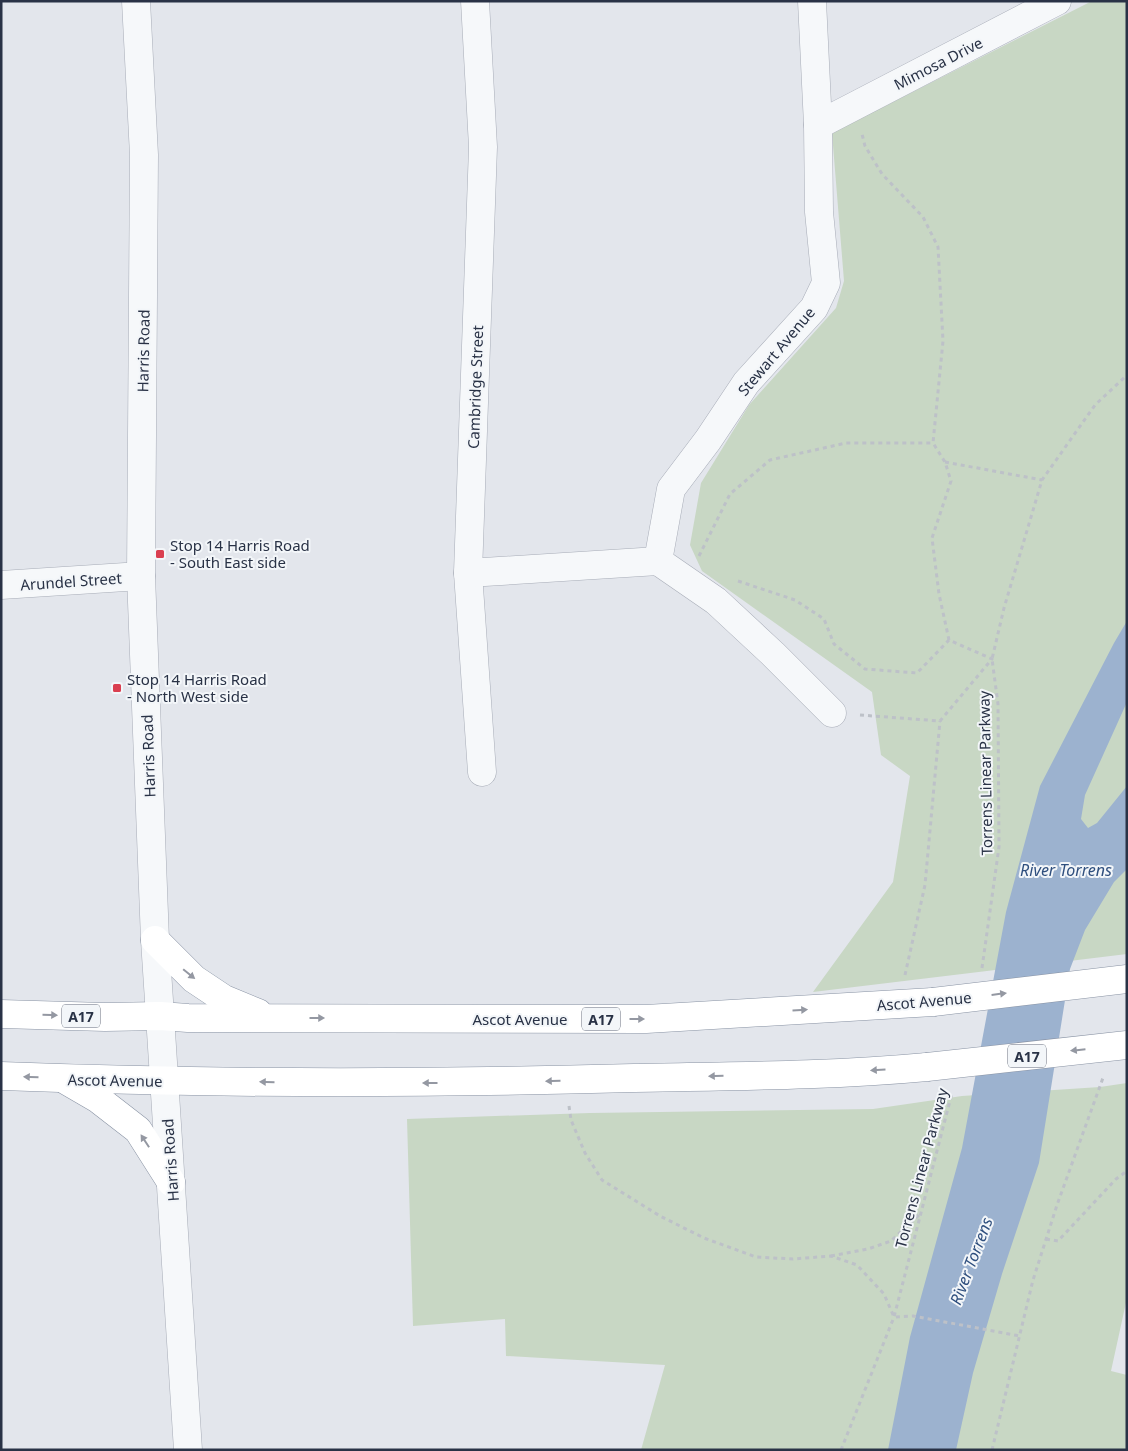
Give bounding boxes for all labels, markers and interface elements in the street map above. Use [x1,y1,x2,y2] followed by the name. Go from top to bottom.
[890,32,986,94] street label: Mimosa Drive
[733,302,819,400] street label: Stewart Avenue
[132,309,154,393] street label: Harris Road
[463,324,487,449] street label: Cambridge Street
[170,535,310,572] place label: Stop 14 Harris Road - South East side
[154,548,166,560] marker: Stop 14 Harris Road - South East side
[20,567,123,595] street label: Arundel Street
[127,669,267,706] place label: Stop 14 Harris Road - North West side
[111,682,123,694] marker: Stop 14 Harris Road - North West side
[974,690,996,856] street label: Torrens Linear Parkway
[137,714,159,798] street label: Harris Road
[1020,859,1112,881] water label: River Torrens
[183,969,196,980] one-way arrow
[876,987,972,1015] street label: Ascot Avenue
[991,990,1007,998] one-way arrow
[62,1004,100,1028] road number: A17
[792,1006,808,1014] one-way arrow
[582,1008,620,1030] road number: A17
[472,1009,568,1029] street label: Ascot Avenue
[42,1011,58,1019] one-way arrow
[310,1014,326,1022] one-way arrow
[630,1015,646,1023] one-way arrow
[1008,1044,1046,1068] road number: A17
[1070,1046,1086,1054] one-way arrow
[870,1066,886,1074] one-way arrow
[67,1069,163,1091] street label: Ascot Avenue
[708,1072,724,1080] one-way arrow
[23,1073,39,1081] one-way arrow
[545,1077,561,1085] one-way arrow
[259,1078,275,1086] one-way arrow
[421,1079,437,1087] one-way arrow
[890,1085,952,1250] street label: Torrens Linear Parkway
[157,1118,183,1202] street label: Harris Road
[140,1134,150,1147] one-way arrow
[944,1214,998,1308] water label: River Torrens

